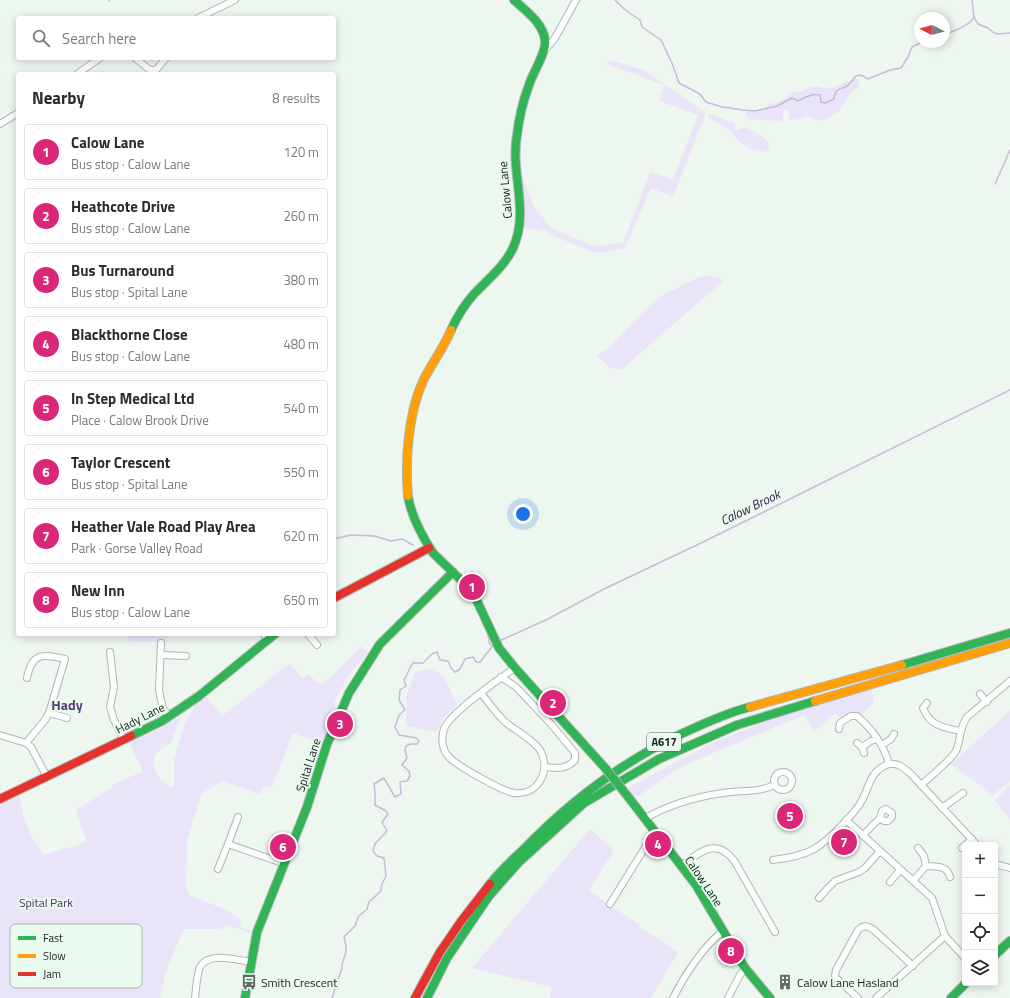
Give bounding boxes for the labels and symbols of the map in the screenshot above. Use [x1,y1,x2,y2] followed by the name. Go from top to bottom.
[914,12,950,48] north arrow
[493,160,517,220] street label: Calow Lane
[717,483,785,530] water label: Calow Brook
[513,504,533,524] your location
[459,572,485,602] pin: 1
[540,688,566,718] pin: 2
[51,694,83,715] district label: Hady
[112,697,168,739] street label: Hady Lane
[327,709,353,739] pin: 3
[647,733,681,751] road number: A617
[290,736,326,794] street label: Spital Lane
[777,801,803,831] pin: 5
[831,827,857,857] pin: 7
[645,829,671,859] pin: 4
[270,832,296,862] pin: 6
[680,852,728,910] street label: Calow Lane
[19,893,73,912] park label: Spital Park
[10,924,142,988] legend
[43,930,63,946] text: Fast
[718,936,744,966] pin: 8
[43,948,66,964] text: Slow
[43,966,61,982] text: Jam
[240,973,258,991] bus stop icon: Smith Crescent
[261,973,338,992] place label: Smith Crescent
[776,973,794,991] building icon: Calow Lane Hasland
[797,973,899,992] place label: Calow Lane Hasland

